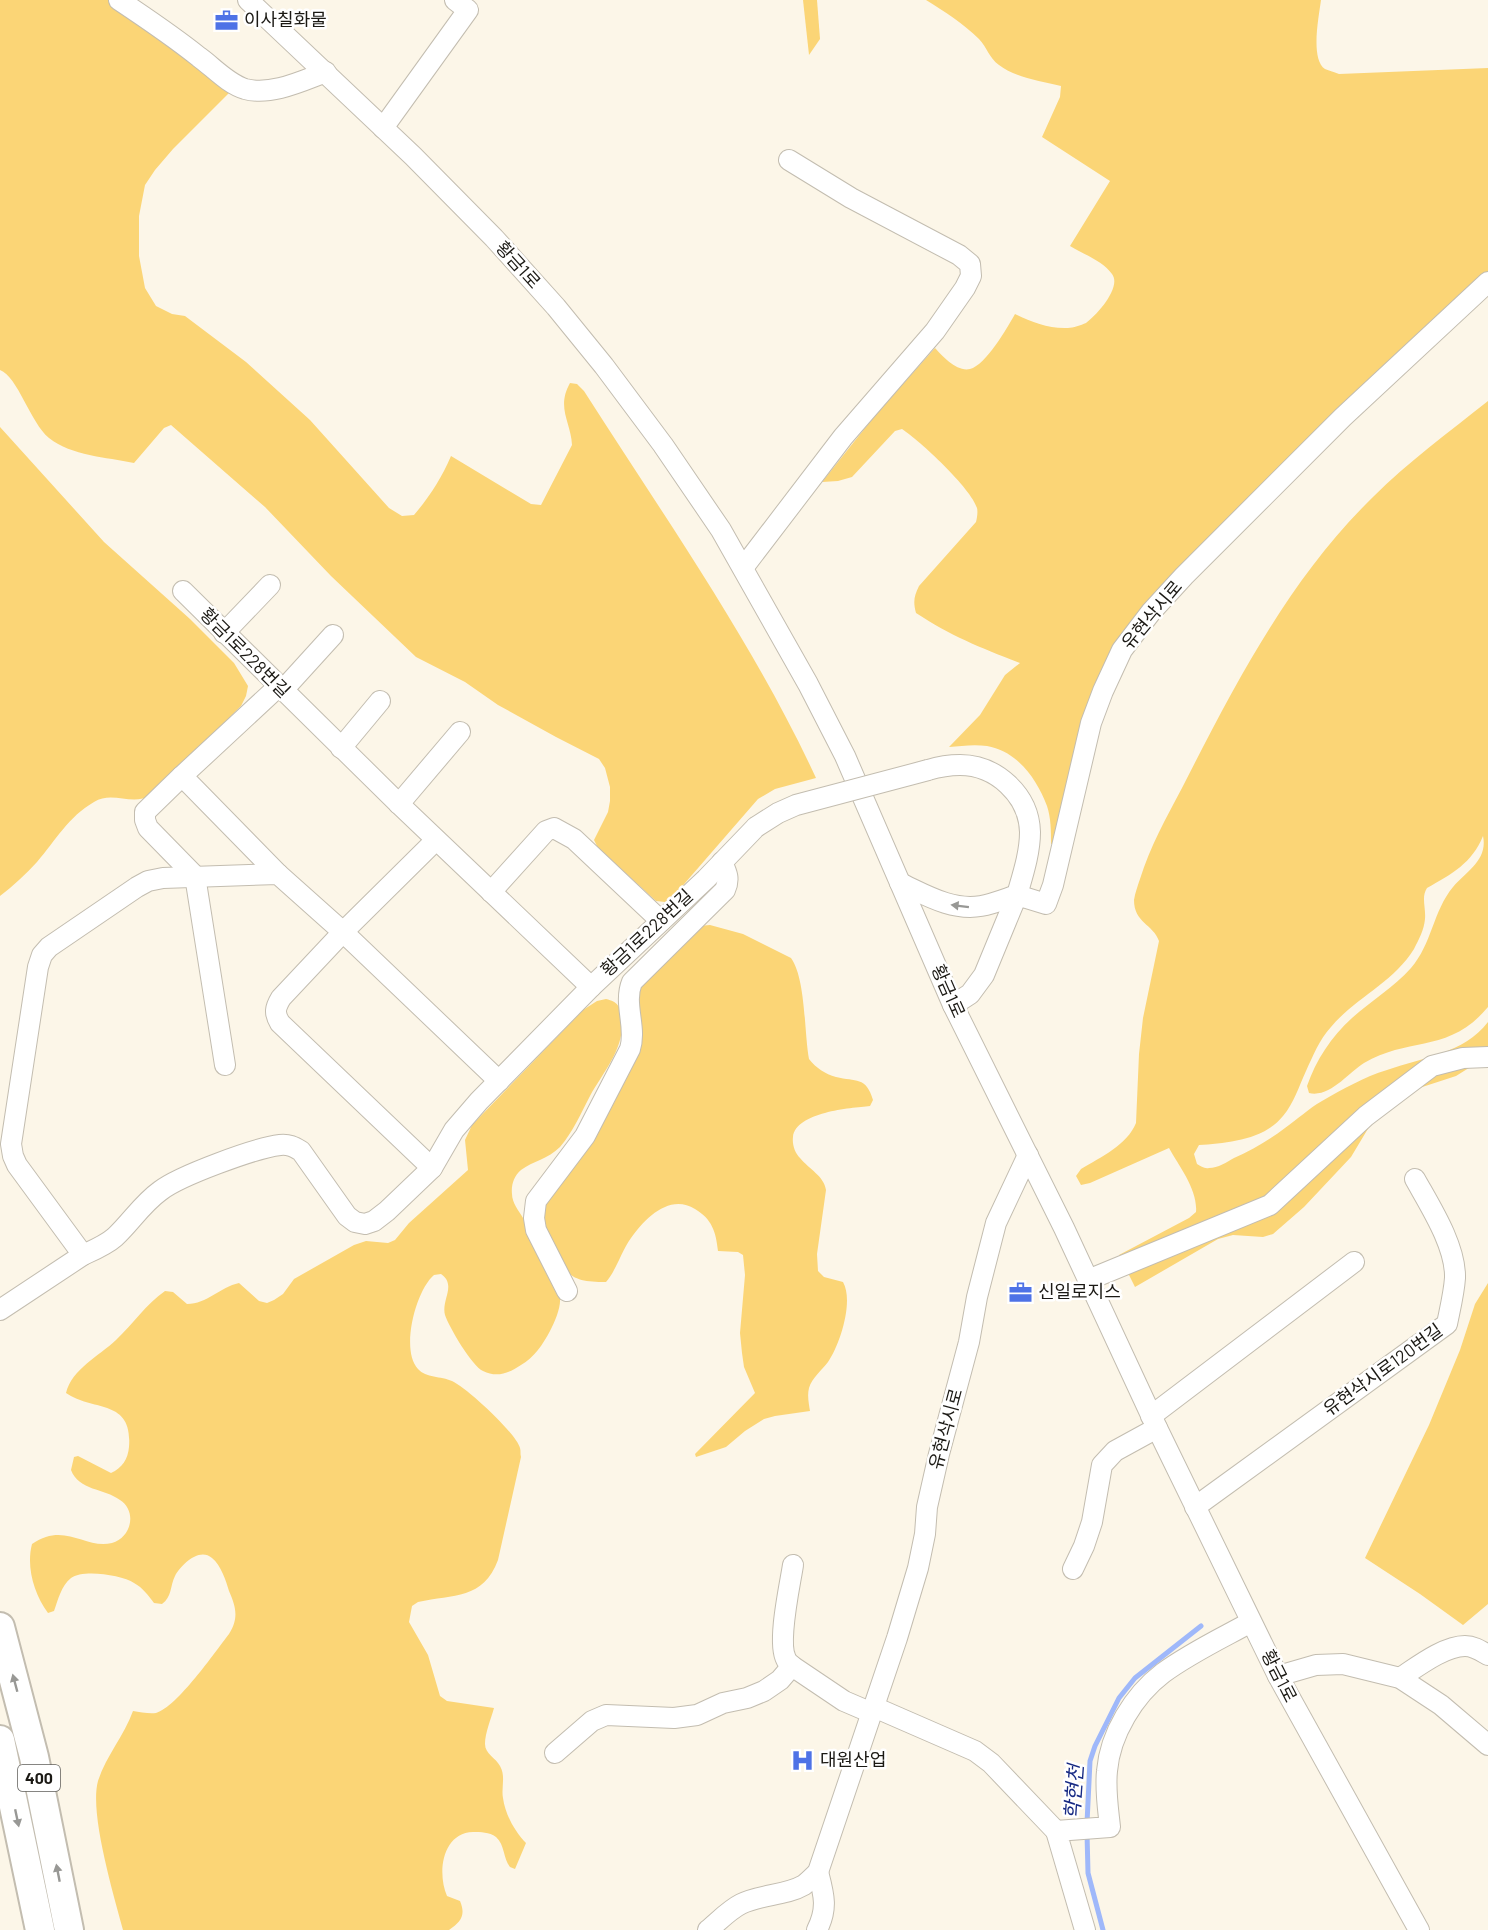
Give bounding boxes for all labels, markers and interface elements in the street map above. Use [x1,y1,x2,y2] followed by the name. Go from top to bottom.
[213,7,239,33] office icon: 이사칠화물
[244,8,327,30] place label: 이사칠화물
[492,236,546,292] street label: 황금1로
[1116,576,1186,653] street label: 유현삭시로
[196,603,295,702] street label: 황금1로228번길
[596,884,697,980] street label: 황금1로228번길
[950,901,969,911] one-way arrow
[927,961,970,1021] street label: 황금1로
[1007,1279,1033,1305] office icon: 신일로지스
[1038,1280,1121,1302] place label: 신일로지스
[1318,1319,1446,1420] street label: 유현삭시로120번길
[924,1386,966,1472] street label: 유현삭시로
[1257,1646,1302,1705] street label: 황금1로
[9,1673,19,1692] one-way arrow
[789,1747,815,1773] hospital icon: 대원산업
[820,1748,886,1770] place label: 대원산업
[1059,1761,1087,1820] water label: 학현천
[18,1765,60,1791] road number: 400
[13,1808,22,1827] one-way arrow
[53,1863,62,1882] one-way arrow

